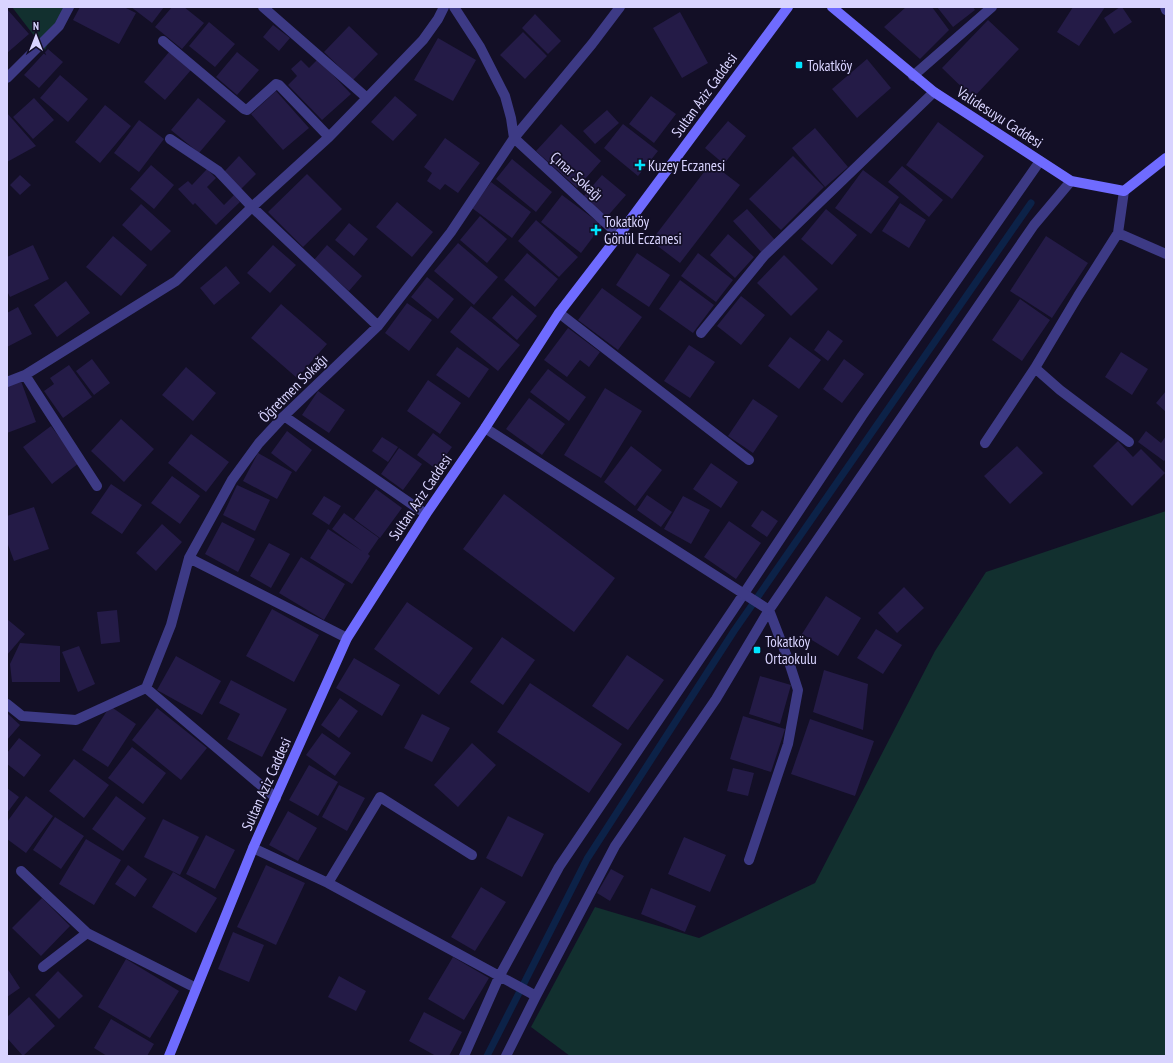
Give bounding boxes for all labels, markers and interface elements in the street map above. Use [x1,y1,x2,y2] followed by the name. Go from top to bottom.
[16,16,56,56] north arrow
[33,19,39,33] text: N
[667,49,741,141] street label: Sultan Aziz Caddesi
[807,56,853,75] place label: Tokatköy
[794,60,804,70] marker: Tokatköy
[953,82,1047,152] street label: Validesuyu Caddesi
[547,147,607,205] street label: Çınar Sokağı
[648,156,725,175] place label: Kuzey Eczanesi
[635,160,645,170] marker: Kuzey Eczanesi
[604,212,682,248] place label: Tokatköy Gönül Eczanesi
[591,225,601,235] marker: Tokatköy Gönül Eczanesi
[255,350,331,426] street label: Öğretmen Sokağı
[384,450,456,544] street label: Sultan Aziz Caddesi
[765,632,817,668] place label: Tokatköy Ortaokulu
[752,645,762,655] marker: Tokatköy Ortaokulu
[237,735,295,833] street label: Sultan Aziz Caddesi

